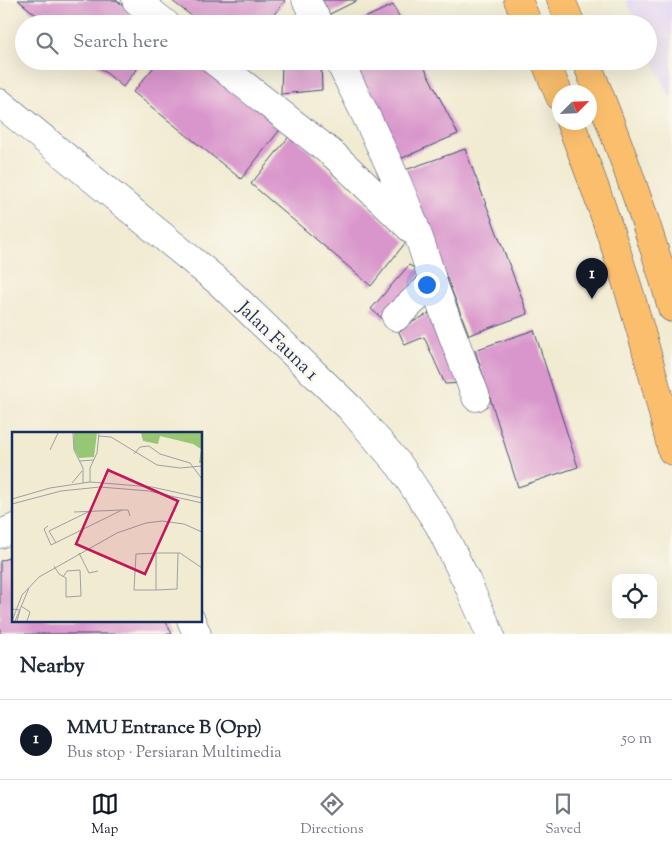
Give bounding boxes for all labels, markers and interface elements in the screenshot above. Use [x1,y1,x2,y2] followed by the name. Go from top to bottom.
[15,15,657,70] search box
[33,29,61,57] icon: search
[73,29,168,56] text: Search here
[552,85,597,130] north arrow
[576,258,608,299] pin: 1
[414,272,440,298] your location
[230,295,324,388] street label: Jalan Fauna 1
[12,432,202,622] inset map
[612,574,657,619] map controls
[612,574,657,619] button: locate
[20,652,85,682] text: Nearby
[67,715,262,742] text: MMU Entrance B (Opp)
[33,728,39,751] text: 1
[621,728,652,751] text: 50 m
[67,742,282,765] text: Bus stop · Persiaran Multimedia
[91,790,119,840] tab: Map
[300,790,364,840] tab: Directions
[545,790,581,840] tab: Saved

